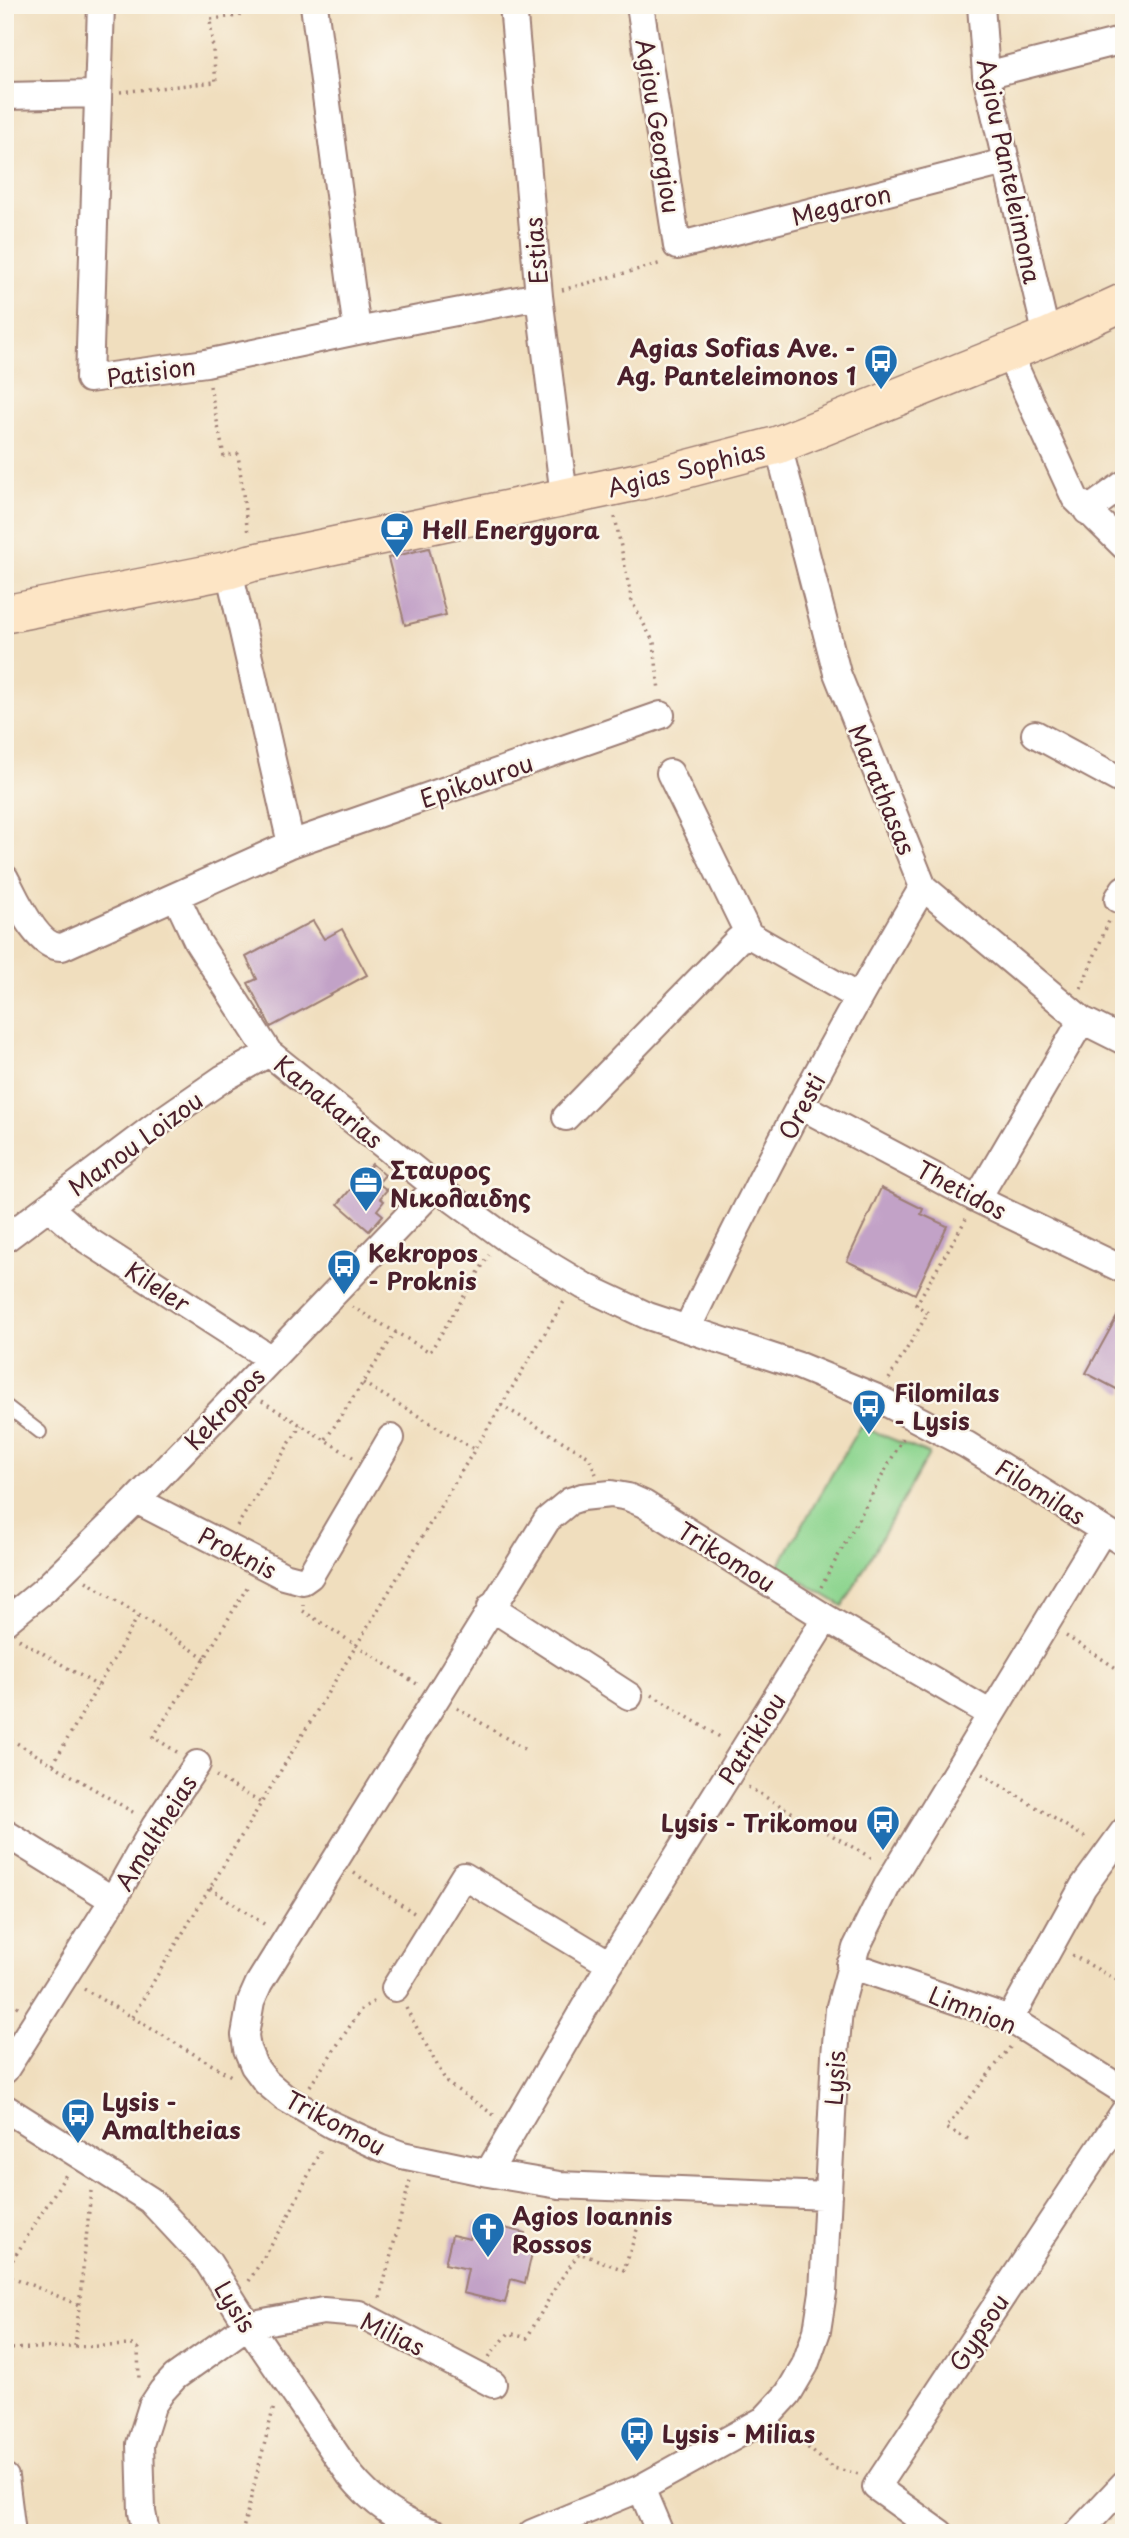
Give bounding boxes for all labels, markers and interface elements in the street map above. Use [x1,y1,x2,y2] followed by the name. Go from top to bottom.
[627,36,691,216] street label: Agiou Georgiou
[969,55,1051,287] street label: Agiou Panteleimona
[787,174,895,234] street label: Megaron
[514,216,556,286] street label: Estias
[616,329,856,393] place label: Agias Sofias Ave. - Ag. Panteleimonos 1
[862,342,900,391] bus stop icon: Agias Sofias Ave. - Ag. Panteleimonos 1
[104,347,198,395] street label: Patision
[603,431,769,505] street label: Agias Sophias
[378,510,416,559] cafe icon: Hell Energyora
[422,511,600,547] place label: Hell Energyora
[840,718,926,860] street label: Marathasas
[415,744,537,816] street label: Epikourou
[267,1046,391,1156] street label: Kanakarias
[769,1066,833,1146] street label: Oresti
[60,1082,210,1204] street label: Manou Loizou
[911,1150,1014,1228] street label: Thetidos
[390,1151,531,1215] place label: Σταυρος Νικολαιδης
[347,1164,385,1213] office icon: Σταυρος Νικολαιδης
[368,1234,478,1298] place label: Kekropos - Proknis
[325,1247,363,1296] bus stop icon: Kekropos - Proknis
[118,1251,198,1321] street label: Kileler
[175,1358,273,1457] street label: Kekropos
[894,1374,999,1438] place label: Filomilas - Lysis
[850,1387,888,1436] bus stop icon: Filomilas - Lysis
[989,1449,1093,1533] street label: Filomilas
[671,1512,783,1600] street label: Trikomou
[192,1517,284,1587] street label: Proknis
[709,1685,793,1791] street label: Patrikiou
[105,1767,205,1897] street label: Amaltheias
[864,1803,902,1852] bus stop icon: Lysis - Trikomou
[661,1804,858,1840] place label: Lysis - Trikomou
[924,1976,1022,2042] street label: Limnion
[815,2050,853,2106] street label: Lysis
[279,2080,393,2164] street label: Trikomou
[102,2083,241,2147] place label: Lysis - Amaltheias
[59,2096,97,2145] bus stop icon: Lysis - Amaltheias
[512,2197,673,2261] place label: Agios Ioannis Rossos
[469,2210,507,2259] church icon: Agios Ioannis Rossos
[206,2273,266,2339] street label: Lysis
[939,2286,1017,2378] street label: Gypsou
[355,2302,431,2364] street label: Milias
[618,2414,656,2463] bus stop icon: Lysis - Milias
[662,2415,815,2451] place label: Lysis - Milias

